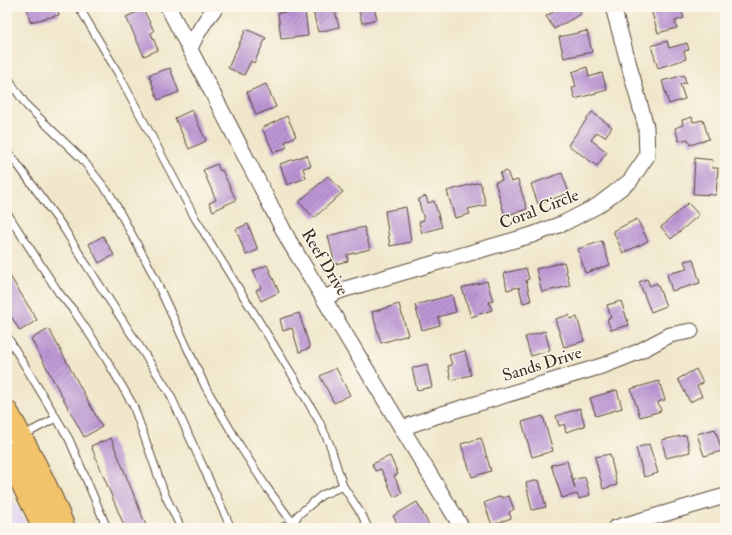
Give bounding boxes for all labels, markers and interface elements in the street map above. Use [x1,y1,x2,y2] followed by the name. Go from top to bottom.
[496,184,582,234] street label: Coral Circle
[297,225,353,299] street label: Reef Drive
[500,342,584,386] street label: Sands Drive

